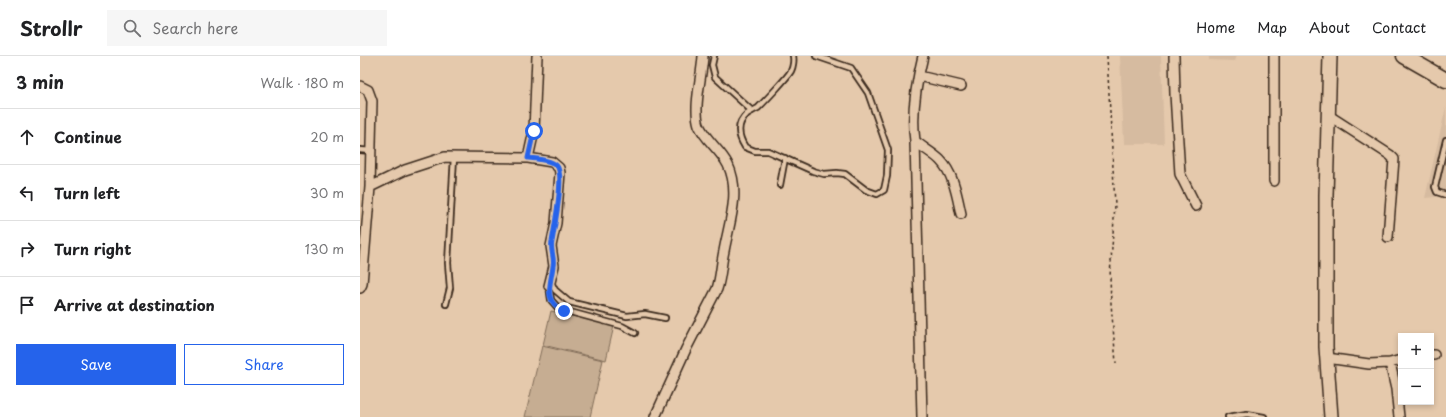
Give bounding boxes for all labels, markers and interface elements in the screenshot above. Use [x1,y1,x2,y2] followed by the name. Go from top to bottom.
[107,10,387,46] search box
[20,14,83,42] text: Strollr
[153,16,238,39] text: Search here
[121,17,143,39] icon: search
[1196,17,1235,38] text: Home
[1257,17,1287,38] text: Map
[1309,17,1350,38] text: About
[1372,17,1426,38] text: Contact
[16,69,64,95] text: 3 min
[261,73,344,92] text: Walk · 180 m
[525,122,543,140] route start
[54,125,122,148] text: Continue
[16,126,38,148] icon: ahead
[310,127,344,146] text: 20 m
[54,181,120,204] text: Turn left
[16,182,38,204] icon: left
[310,183,344,202] text: 30 m
[54,237,131,260] text: Turn right
[16,238,38,260] icon: right
[305,239,344,258] text: 130 m
[54,293,215,316] text: Arrive at destination
[16,294,38,316] icon: arrive
[555,302,573,320] route end
[1398,333,1434,405] map controls
[1398,333,1434,369] button: +
[16,344,176,385] button: Save
[184,344,344,385] button: Share
[1398,369,1434,405] button: −

